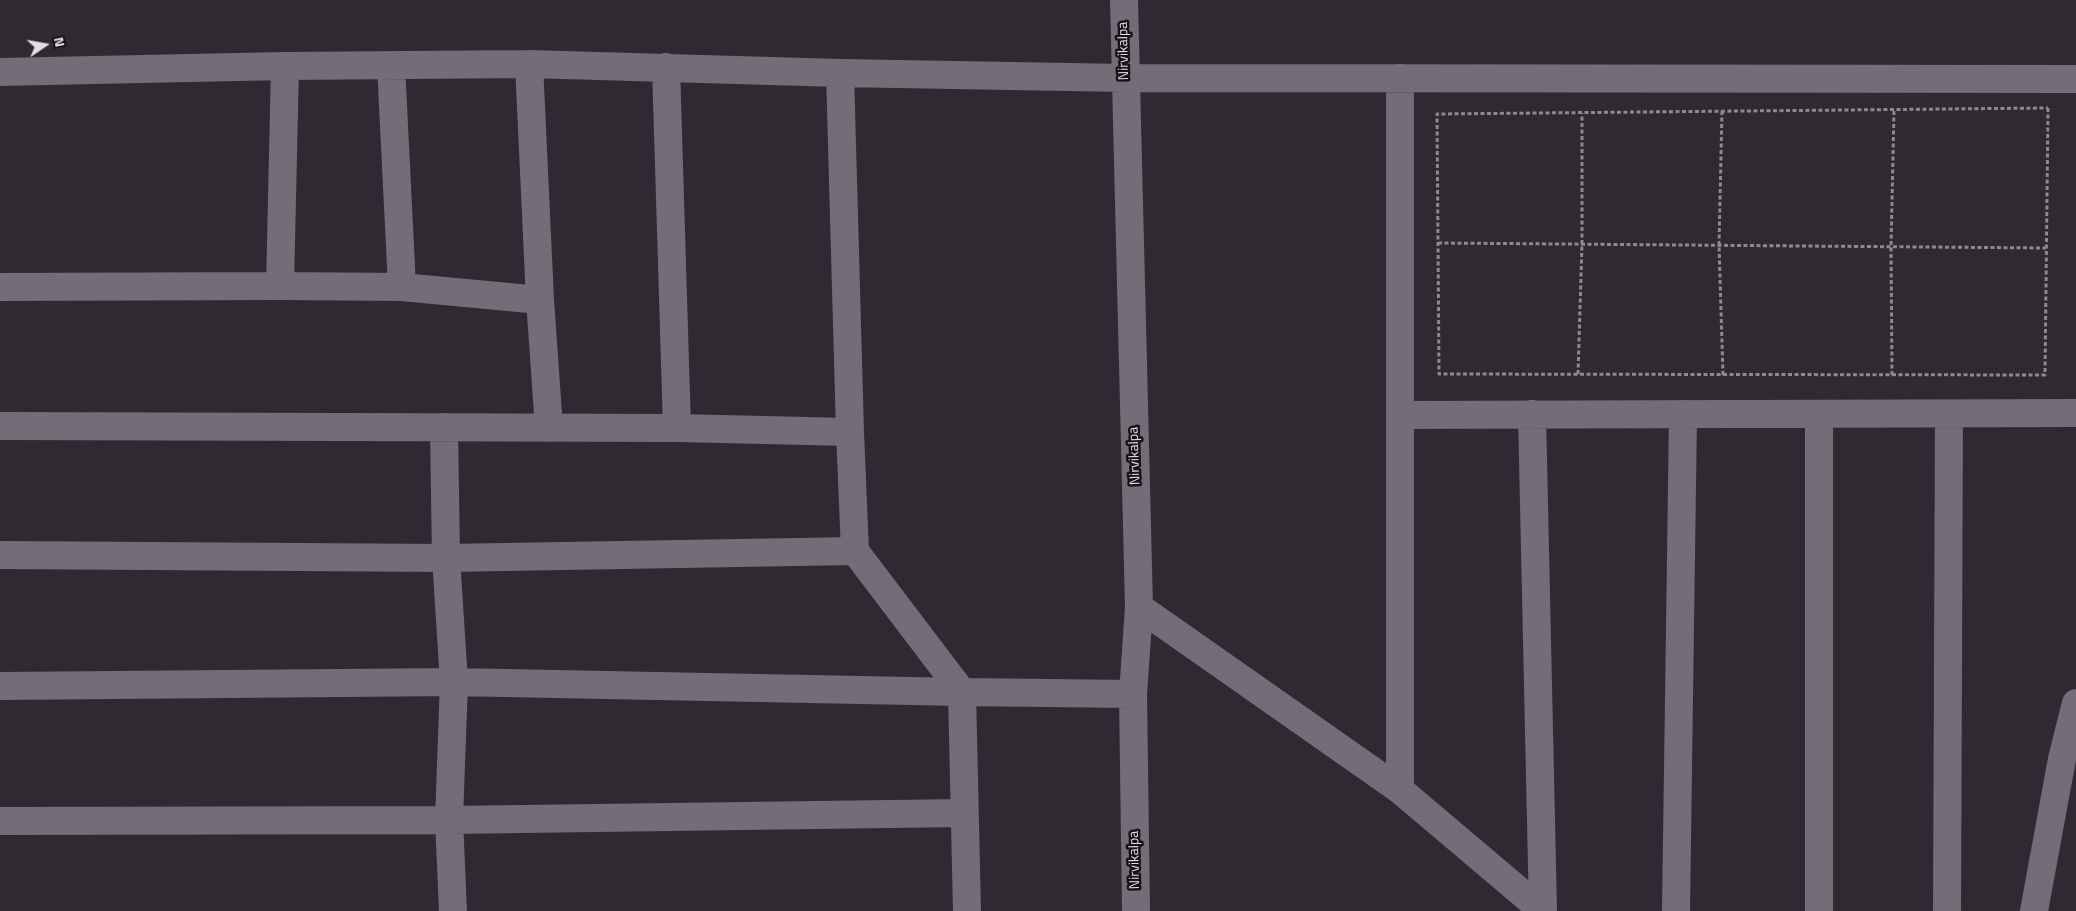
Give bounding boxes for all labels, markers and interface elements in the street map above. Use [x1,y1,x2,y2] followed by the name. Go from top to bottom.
[20,20,70,70] north arrow
[1115,22,1133,80] street label: Nirvikalpa
[49,35,71,49] text: N
[1126,426,1144,486] street label: Nirvikalpa
[1126,831,1144,889] street label: Nirvikalpa

